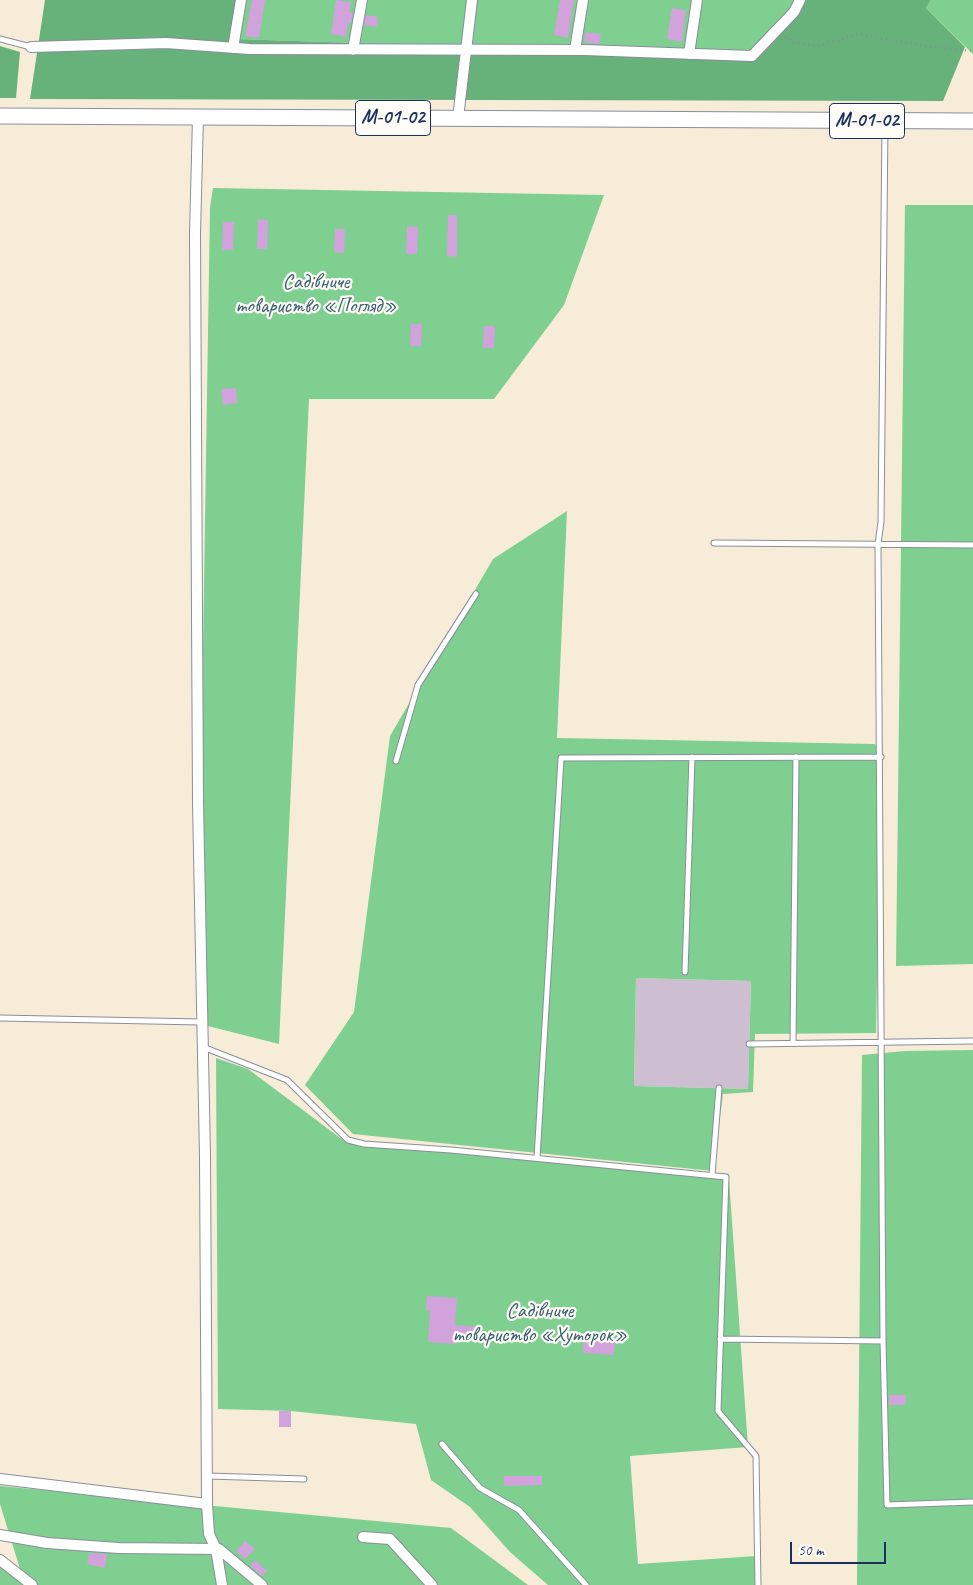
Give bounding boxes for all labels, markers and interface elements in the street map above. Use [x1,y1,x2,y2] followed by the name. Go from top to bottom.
[356,100,430,136] road number: М-01-02
[830,104,904,138] road number: М-01-02
[235,269,397,319] park label: Садівниче товариство «Погляд»
[453,1298,627,1348] park label: Садівниче товариство «Хуторок»
[793,1532,889,1564] scale bar
[798,1541,824,1560] text: 50 m

